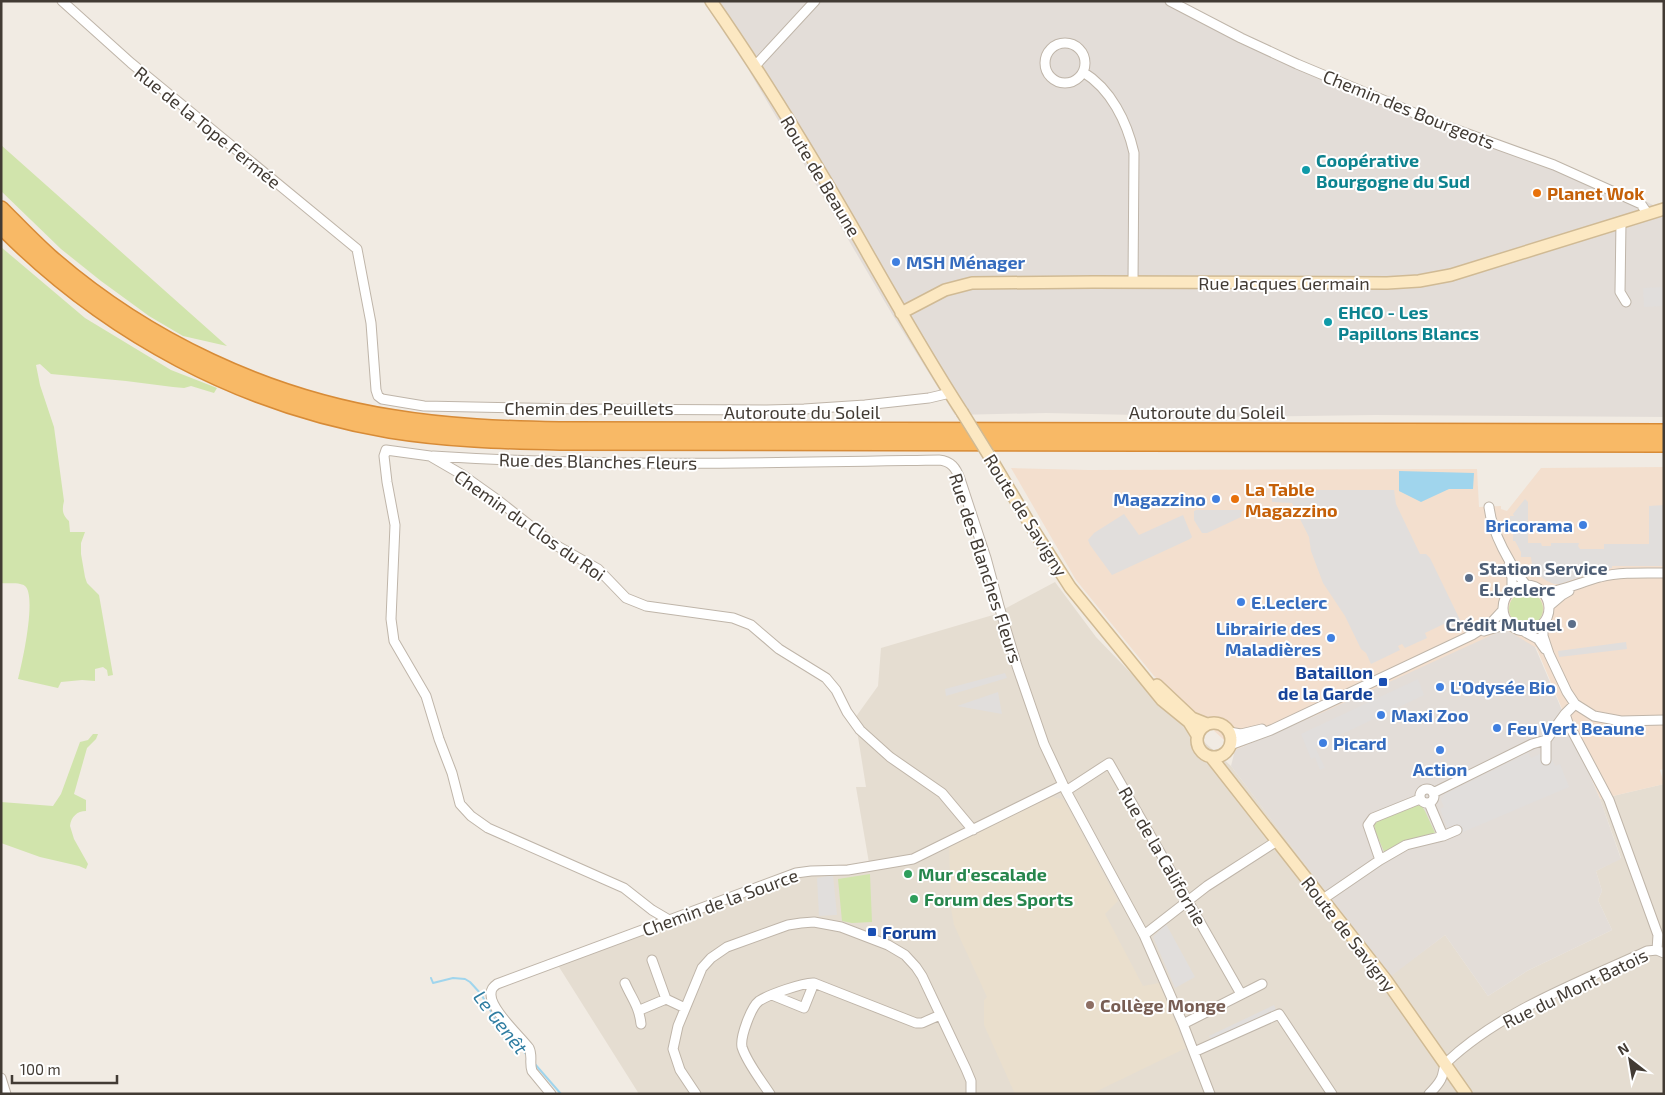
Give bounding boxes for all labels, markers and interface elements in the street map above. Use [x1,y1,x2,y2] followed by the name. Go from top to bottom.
[130,61,286,193] street label: Rue de la Tope Fermée
[1320,65,1498,153] street label: Chemin des Bourgeots
[776,112,866,240] street label: Route de Beaune
[1316,149,1470,192] place label: Coopérative Bourgogne du Sud
[1300,164,1312,176] marker: Coopérative Bourgogne du Sud
[1547,182,1644,204] place label: Planet Wok
[1531,187,1543,199] marker: Planet Wok
[906,251,1026,273] place label: MSH Ménager
[890,256,902,268] marker: MSH Ménager
[1198,272,1370,294] street label: Rue Jacques Germain
[1338,301,1479,344] place label: EHCO - Les Papillons Blancs
[1322,316,1334,328] marker: EHCO - Les Papillons Blancs
[504,397,674,419] street label: Chemin des Peuillets
[724,401,881,423] street label: Autoroute du Soleil
[1129,401,1286,423] street label: Autoroute du Soleil
[499,448,697,474] street label: Rue des Blanches Fleurs
[980,450,1073,581] street label: Route de Savigny
[450,465,610,585] street label: Chemin du Clos du Roi
[945,470,1027,666] street label: Rue des Blanches Fleurs
[1245,478,1338,521] place label: La Table Magazzino
[1113,488,1206,510] place label: Magazzino
[1210,493,1222,505] marker: Magazzino
[1229,493,1241,505] marker: La Table Magazzino
[1485,514,1573,536] place label: Bricorama
[1577,519,1589,531] marker: Bricorama
[1479,557,1608,600] place label: Station Service E.Leclerc
[1463,572,1475,584] marker: Station Service E.Leclerc
[1251,591,1328,613] place label: E.Leclerc
[1235,596,1247,608] marker: E.Leclerc
[1445,613,1562,635] place label: Crédit Mutuel
[1216,617,1321,660] place label: Librairie des Maladières
[1566,618,1578,630] marker: Crédit Mutuel
[1325,632,1337,644] marker: Librairie des Maladières
[1278,661,1373,704] place label: Bataillon de la Garde
[1377,676,1389,688] marker: Bataillon de la Garde
[1450,676,1556,698] place label: L'Odysée Bio
[1434,681,1446,693] marker: L'Odysée Bio
[1391,704,1469,726] place label: Maxi Zoo
[1375,709,1387,721] marker: Maxi Zoo
[1507,717,1645,739] place label: Feu Vert Beaune
[1491,722,1503,734] marker: Feu Vert Beaune
[1333,732,1387,754] place label: Picard
[1317,737,1329,749] marker: Picard
[1434,744,1446,756] marker: Action
[1413,758,1467,780] place label: Action
[1114,783,1212,929] street label: Rue de la Californie
[918,863,1047,885] place label: Mur d'escalade
[639,864,801,940] street label: Chemin de la Source
[902,868,914,880] marker: Mur d'escalade
[1297,872,1401,996] street label: Route de Savigny
[924,888,1073,910] place label: Forum des Sports
[908,893,920,905] marker: Forum des Sports
[882,921,937,943] place label: Forum
[866,926,878,938] marker: Forum
[1499,943,1651,1033] street label: Rue du Mont Batois
[469,986,533,1059] water label: Le Genêt
[1100,994,1226,1016] place label: Collège Monge
[1084,999,1096,1011] marker: Collège Monge
[1605,1035,1655,1085] north arrow
[1614,1039,1632,1058] text: N
[12,1052,118,1084] scale bar
[20,1060,61,1078] text: 100 m

